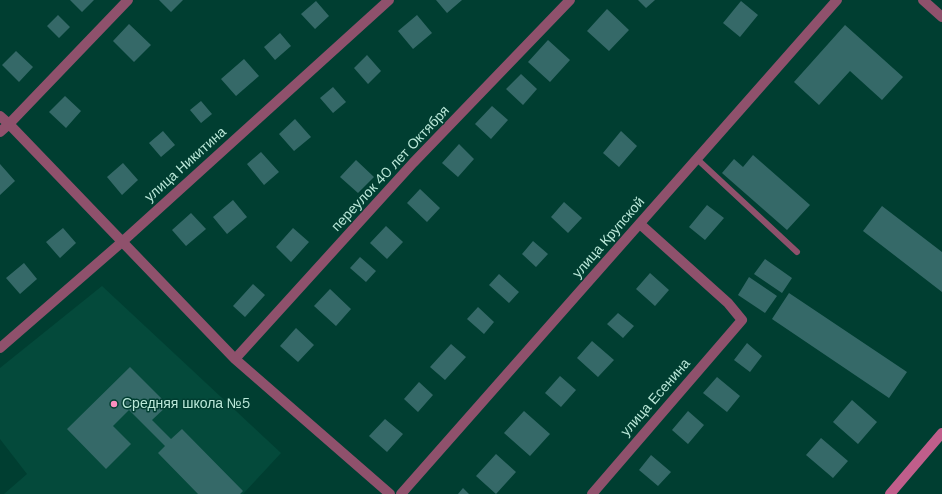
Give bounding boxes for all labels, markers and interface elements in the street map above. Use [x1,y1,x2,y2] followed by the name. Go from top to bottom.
[329,103,453,235] street label: переулок 40 лет Октября
[142,124,230,206] street label: улица Никитина
[569,194,649,282] street label: улица Крупской
[618,356,694,440] street label: улица Есенина
[122,396,250,412] place label: Средняя школа №5
[109,399,119,409] marker: Средняя школа №5

